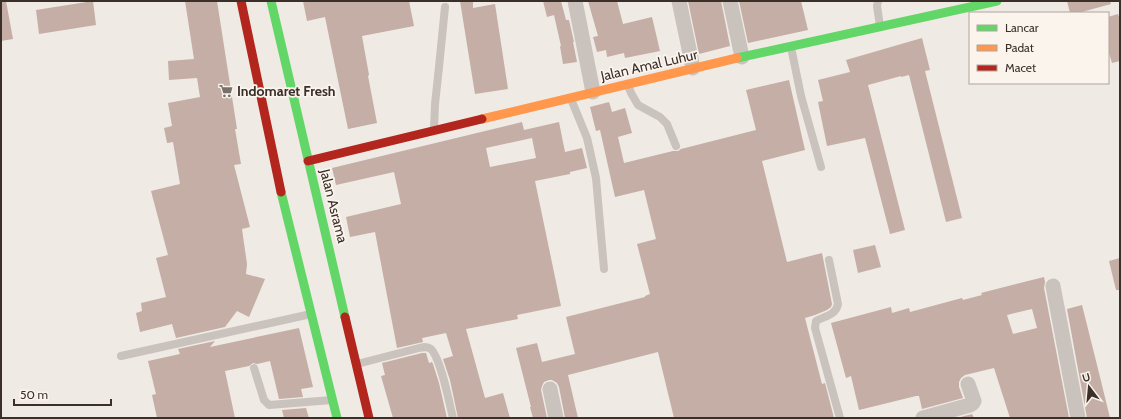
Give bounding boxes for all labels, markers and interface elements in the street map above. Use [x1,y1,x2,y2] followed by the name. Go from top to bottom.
[969,12,1109,84] legend
[1005,20,1039,35] text: Lancar
[1005,40,1034,55] text: Padat
[598,45,700,85] street label: Jalan Amal Luhur
[1005,60,1036,75] text: Macet
[237,82,336,100] place label: Indomaret Fresh
[218,83,234,99] supermarket icon: Indomaret Fresh
[316,166,352,245] street label: Jalan Asrama
[1069,367,1109,407] north arrow
[1081,370,1092,385] text: U
[14,381,111,407] scale bar
[20,387,48,402] text: 50 m

